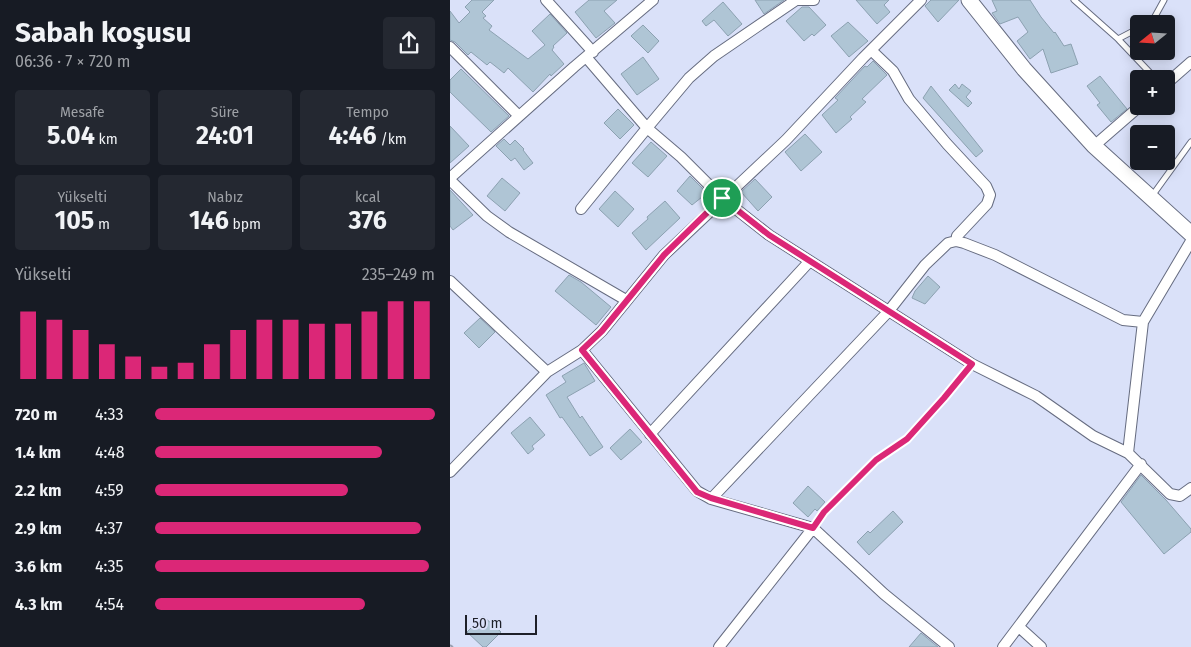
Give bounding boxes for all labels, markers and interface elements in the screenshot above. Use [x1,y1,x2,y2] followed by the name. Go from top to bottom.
[1130,15,1175,60] north arrow
[1130,15,1175,170] map controls
[15,16,191,49] text: Sabah koşusu
[383,17,435,69] button: share
[15,52,131,71] text: 06:36 · 7 × 720 m
[1130,70,1175,115] button: +
[60,104,105,121] text: Mesafe
[211,104,239,121] text: Süre
[346,104,389,121] text: Tempo
[47,121,95,151] text: 5.04
[196,121,254,151] text: 24:01
[328,121,377,151] text: 4:46
[1130,125,1175,170] button: −
[95,131,118,148] text: km
[377,131,407,148] text: /km
[701,177,743,219] pin
[708,184,736,212] icon: arrive
[58,189,107,206] text: Yükselti
[207,189,243,206] text: Nabız
[355,189,380,206] text: kcal
[55,206,94,236] text: 105
[189,206,229,236] text: 146
[349,206,387,236] text: 376
[94,216,110,233] text: m
[229,216,261,233] text: bpm
[15,265,72,284] text: Yükselti
[362,265,435,284] text: 235–249 m
[15,405,57,424] text: 720 m
[95,405,123,424] text: 4:33
[15,443,61,462] text: 1.4 km
[95,443,125,462] text: 4:48
[15,481,62,500] text: 2.2 km
[95,481,124,500] text: 4:59
[15,519,62,538] text: 2.9 km
[95,519,123,538] text: 4:37
[15,557,62,576] text: 3.6 km
[95,557,124,576] text: 4:35
[15,595,63,614] text: 4.3 km
[95,595,124,614] text: 4:54
[465,612,538,635] scale bar
[472,615,503,632] text: 50 m

